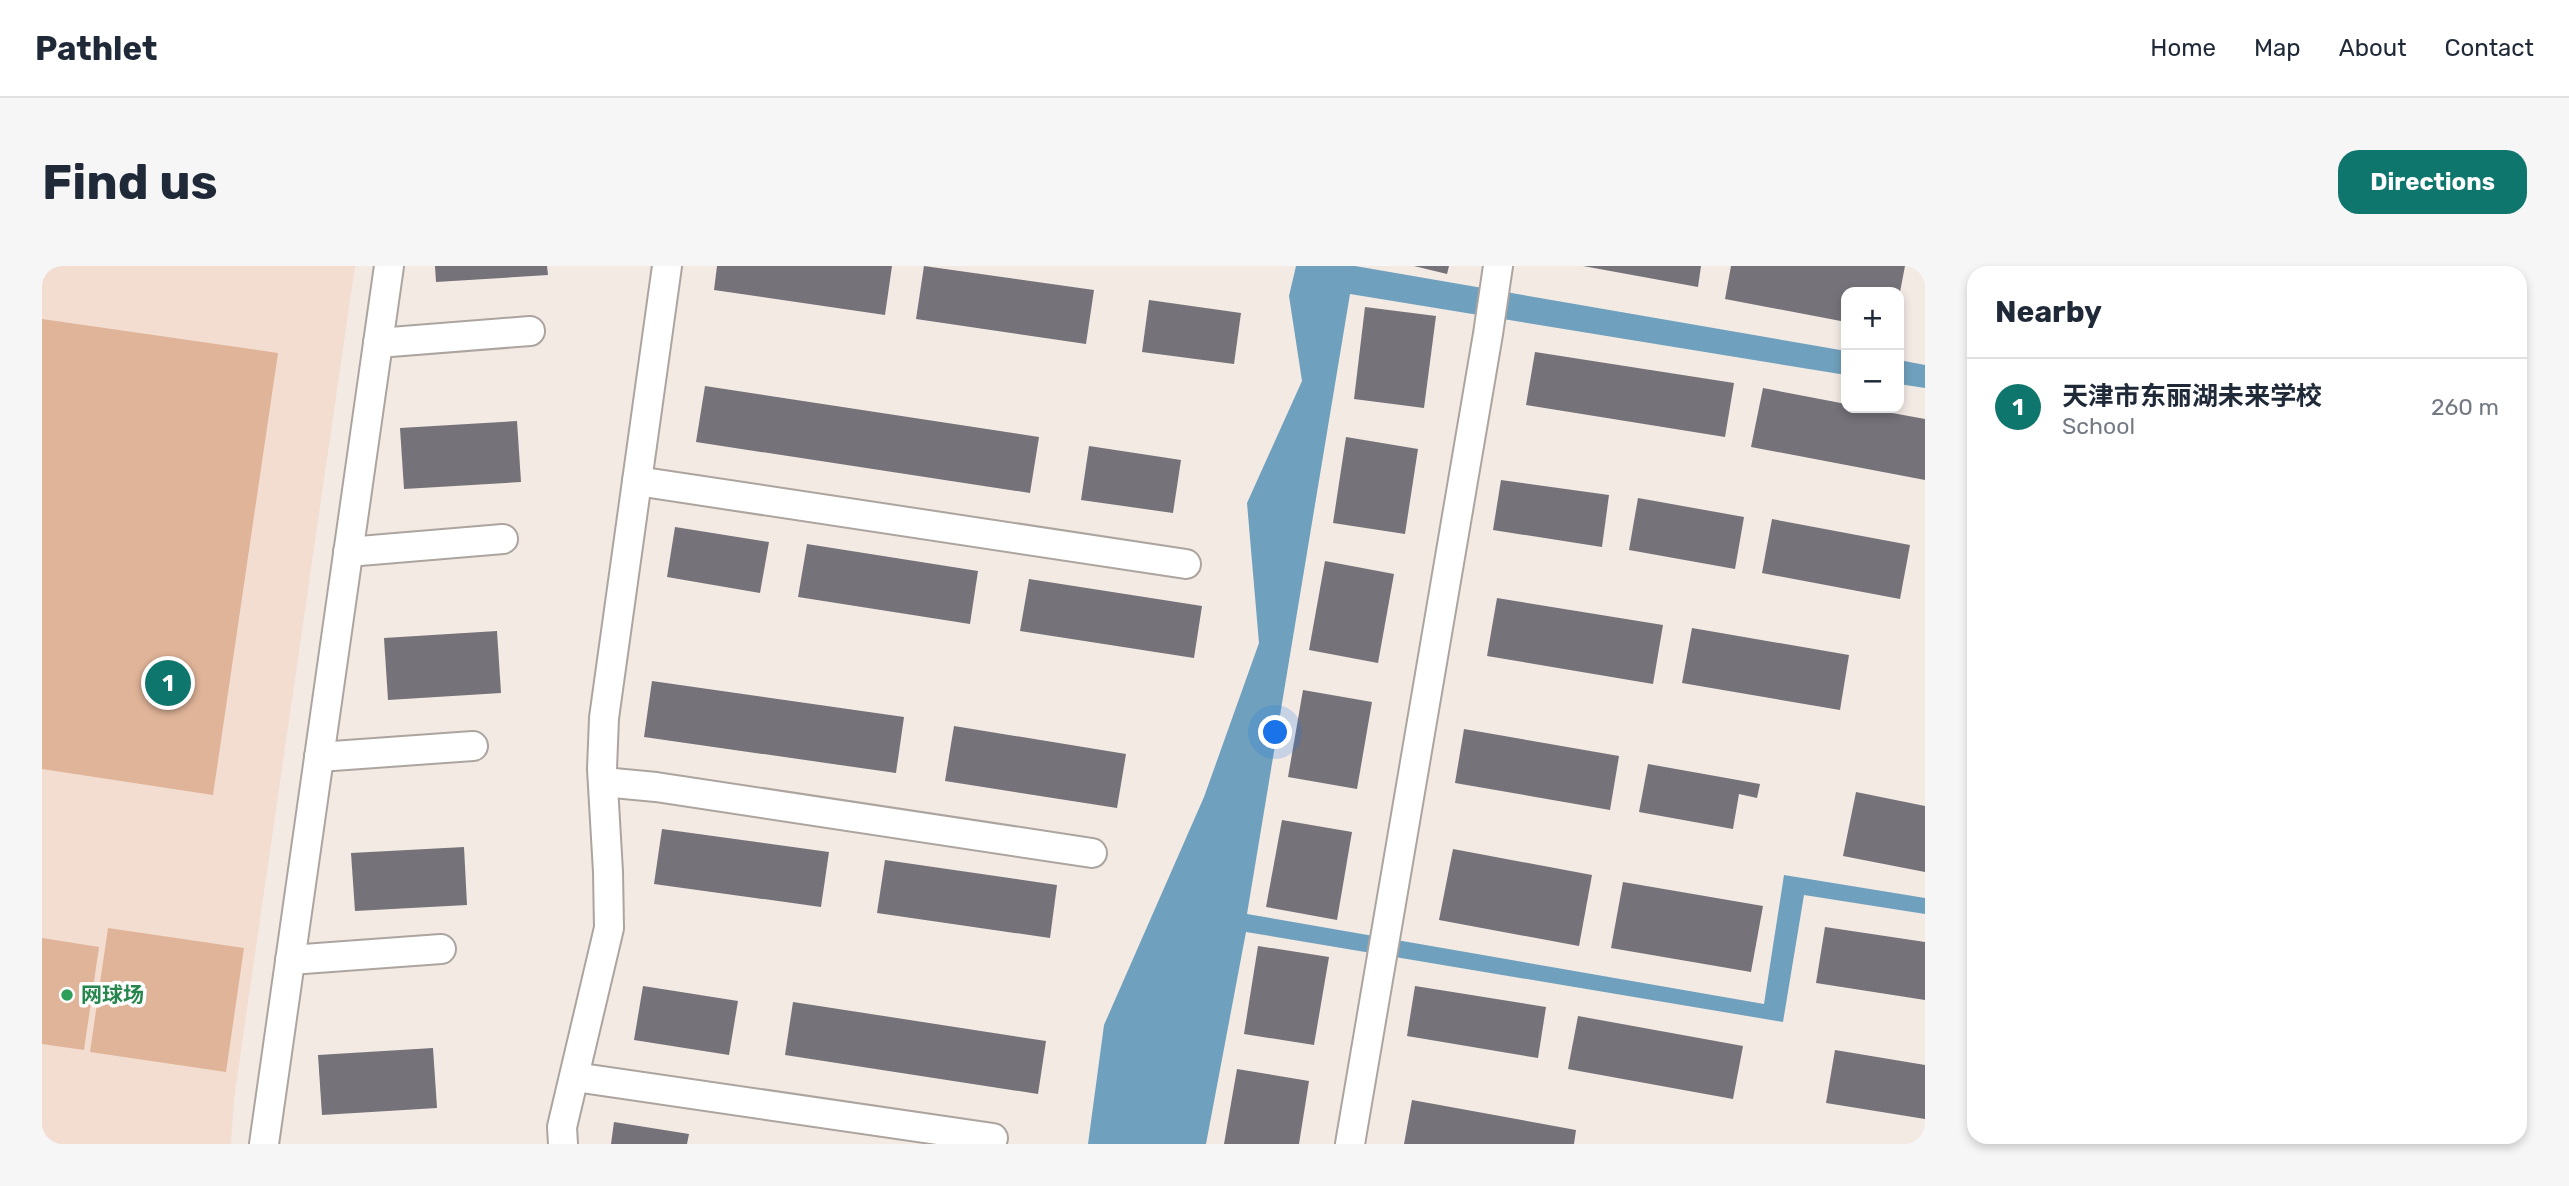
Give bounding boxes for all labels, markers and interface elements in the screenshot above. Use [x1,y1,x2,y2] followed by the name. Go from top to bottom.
[35,29,158,68] text: Pathlet
[2150,34,2216,62] text: Home
[2254,34,2301,62] text: Map
[2339,34,2407,62] text: About
[2445,34,2534,62] text: Contact
[2338,150,2527,214] button: Directions
[42,153,218,211] text: Find us
[1841,287,1904,413] map controls
[1841,287,1904,350] button: +
[1995,294,2102,330] text: Nearby
[1841,350,1904,413] button: −
[2062,381,2322,412] text: 天津市东丽湖未来学校
[2012,393,2024,421] text: 1
[2431,393,2499,421] text: 260 m
[2062,412,2135,440] text: School
[145,657,191,709] pin: 1
[1258,715,1292,749] your location
[81,982,144,1007] place label: 网球场
[59,987,75,1003] marker: 网球场

